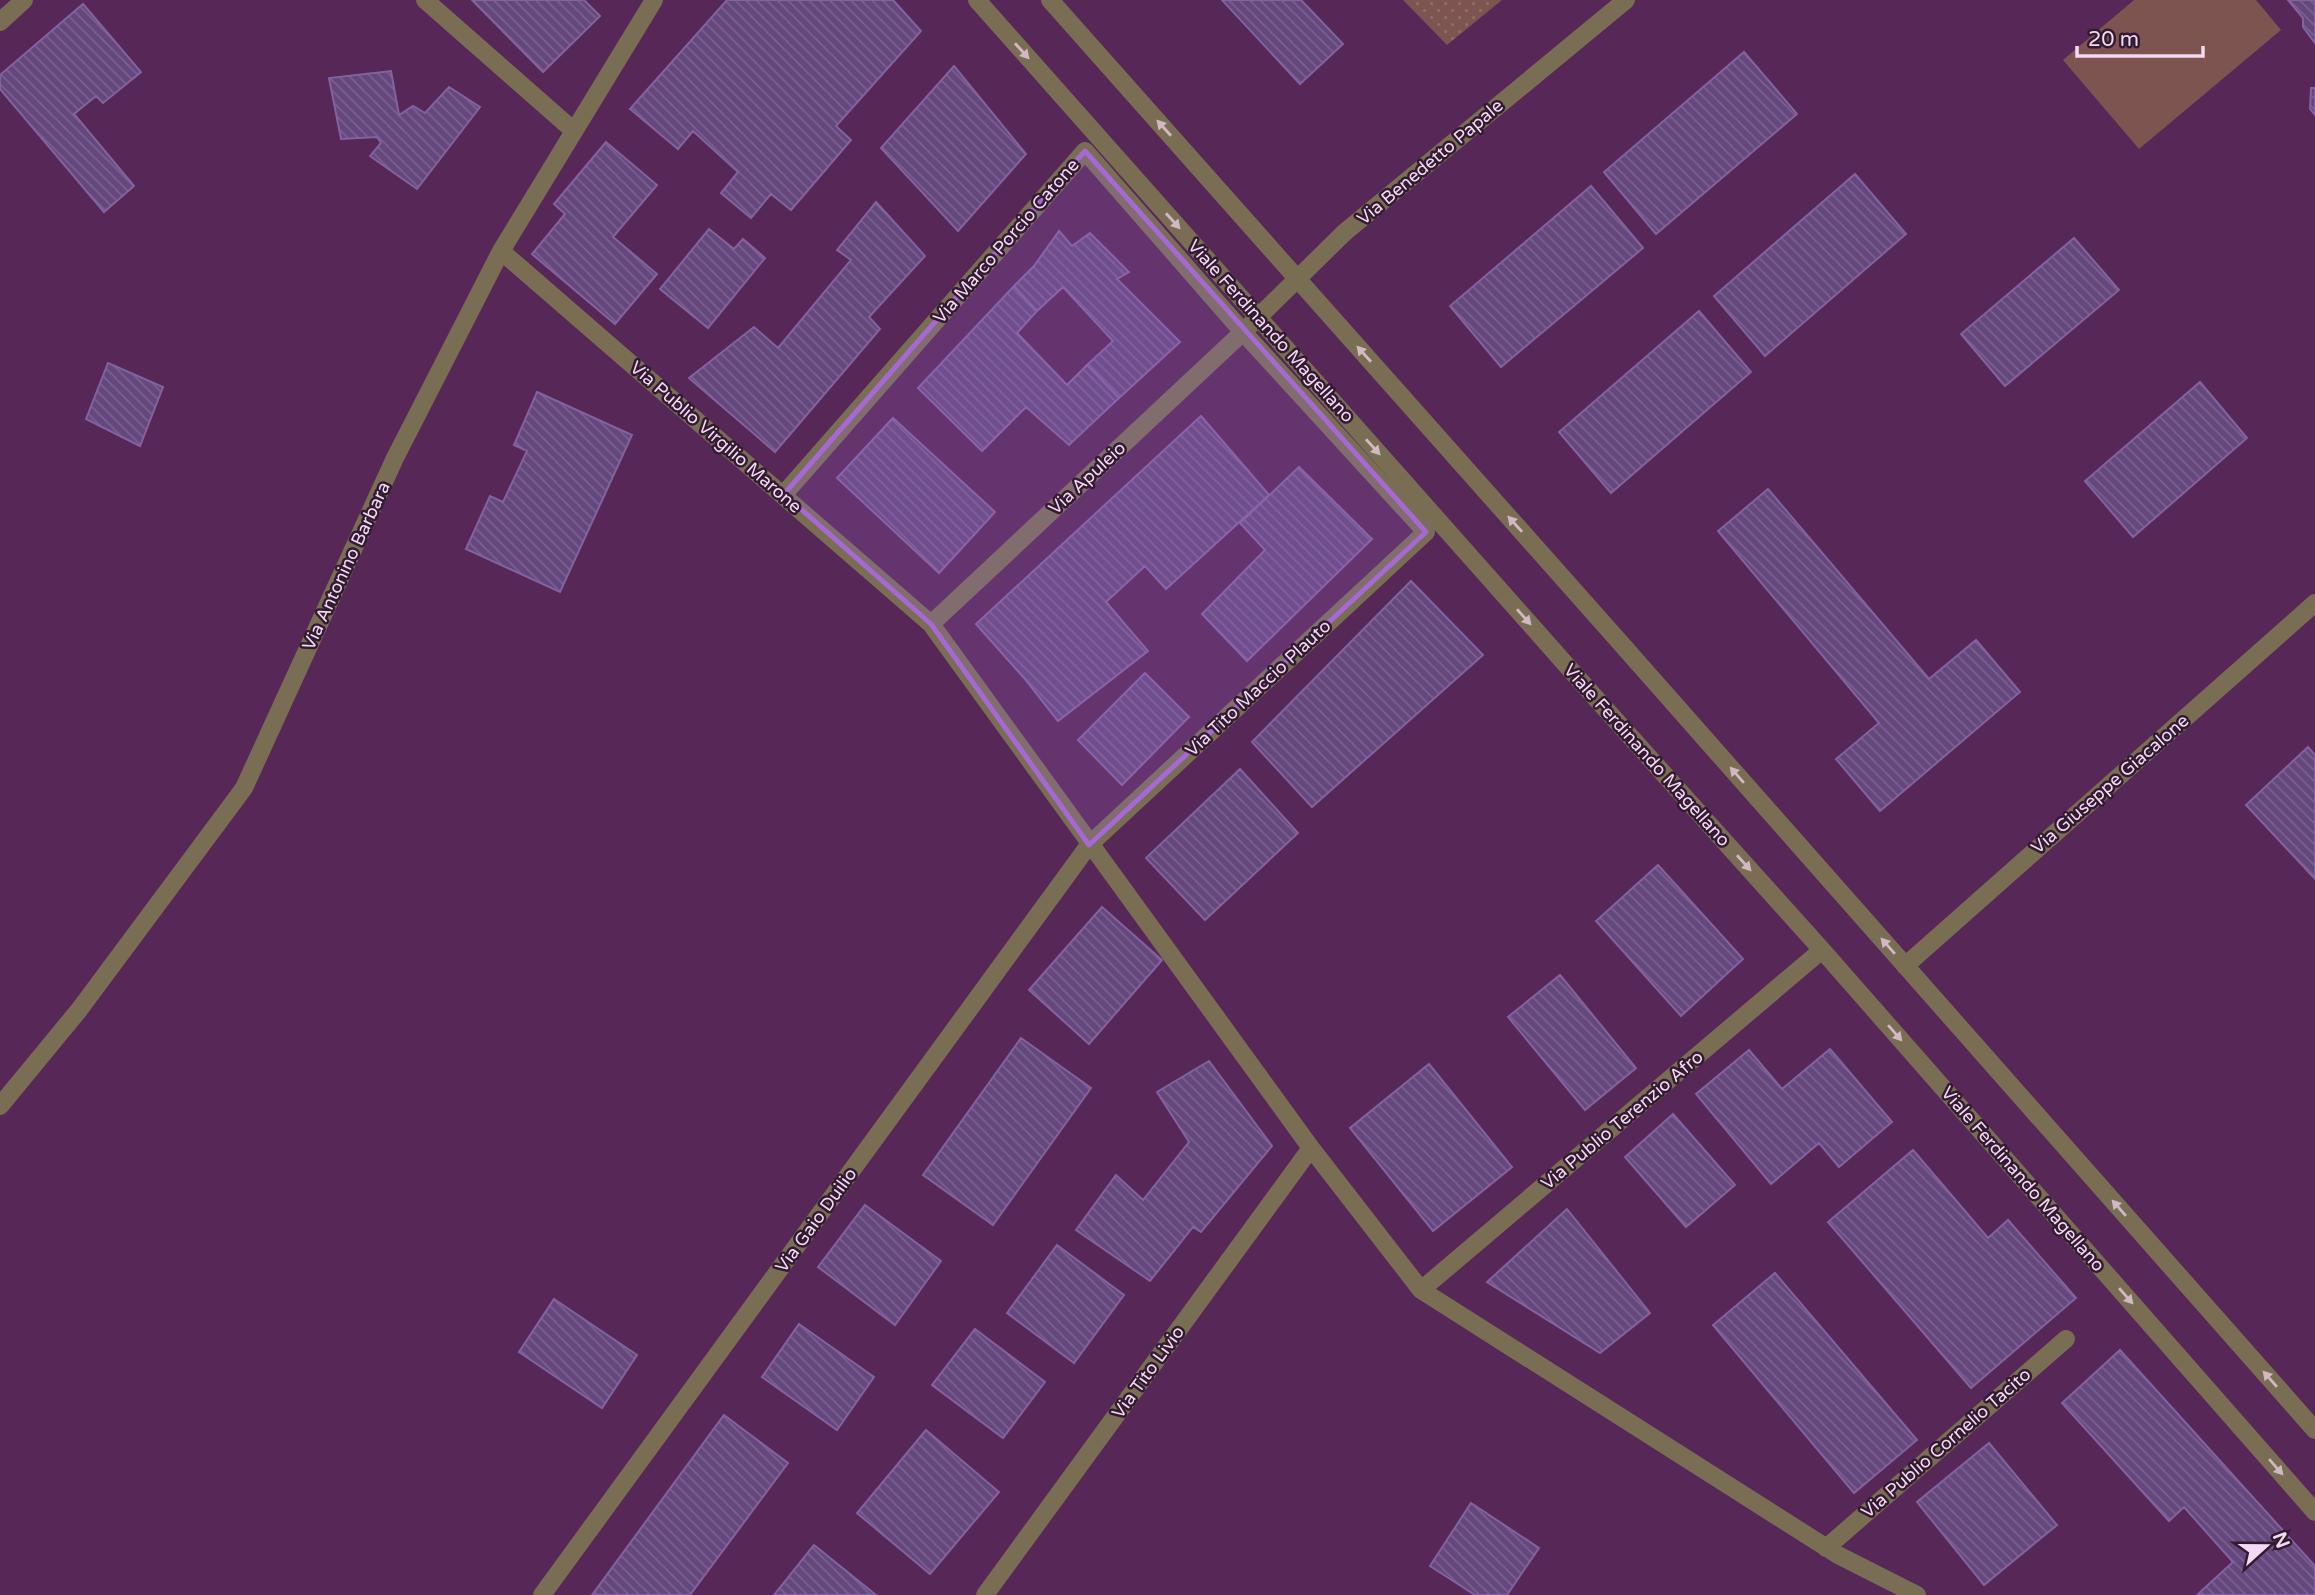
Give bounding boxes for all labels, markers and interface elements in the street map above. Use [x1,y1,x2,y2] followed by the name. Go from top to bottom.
[2077,14,2203,58] scale bar
[2088,27,2139,52] text: 20 m
[1014,42,1030,60] one-way arrow
[1352,94,1508,230] street label: Via Benedetto Papale
[1157,120,1172,137] one-way arrow
[928,154,1084,328] street label: Via Marco Porcio Catone
[1165,212,1181,230] one-way arrow
[1183,235,1359,427] street label: Viale Ferdinando Magellano
[1357,345,1372,362] one-way arrow
[626,356,806,518] street label: Via Publio Virgilio Marone
[1044,437,1130,519] street label: Via Apuleio
[1365,438,1380,455] one-way arrow
[297,478,395,654] street label: Via Antonino Barbara
[1507,515,1523,533] one-way arrow
[1516,608,1532,626] one-way arrow
[1181,615,1335,761] street label: Via Tito Maccio Plauto
[1559,659,1735,851] street label: Viale Ferdinando Magellano
[2027,710,2193,858] street label: Via Giuseppe Giacalone
[1729,766,1745,784] one-way arrow
[1736,854,1752,872] one-way arrow
[1880,938,1896,955] one-way arrow
[1887,1024,1903,1042] one-way arrow
[1536,1046,1708,1194] street label: Via Publio Terenzio Afro
[1937,1082,2109,1276] street label: Viale Ferdinando Magellano
[771,1163,861,1277] street label: Via Gaio Duilio
[2111,1199,2127,1217] one-way arrow
[2118,1288,2133,1305] one-way arrow
[1107,1321,1189,1423] street label: Via Tito Livio
[1857,1363,2035,1523] street label: Via Publio Cornelio Tacito
[2263,1370,2278,1387] one-way arrow
[2268,1459,2283,1476] one-way arrow
[2231,1511,2301,1581] north arrow
[2268,1529,2294,1551] text: N

